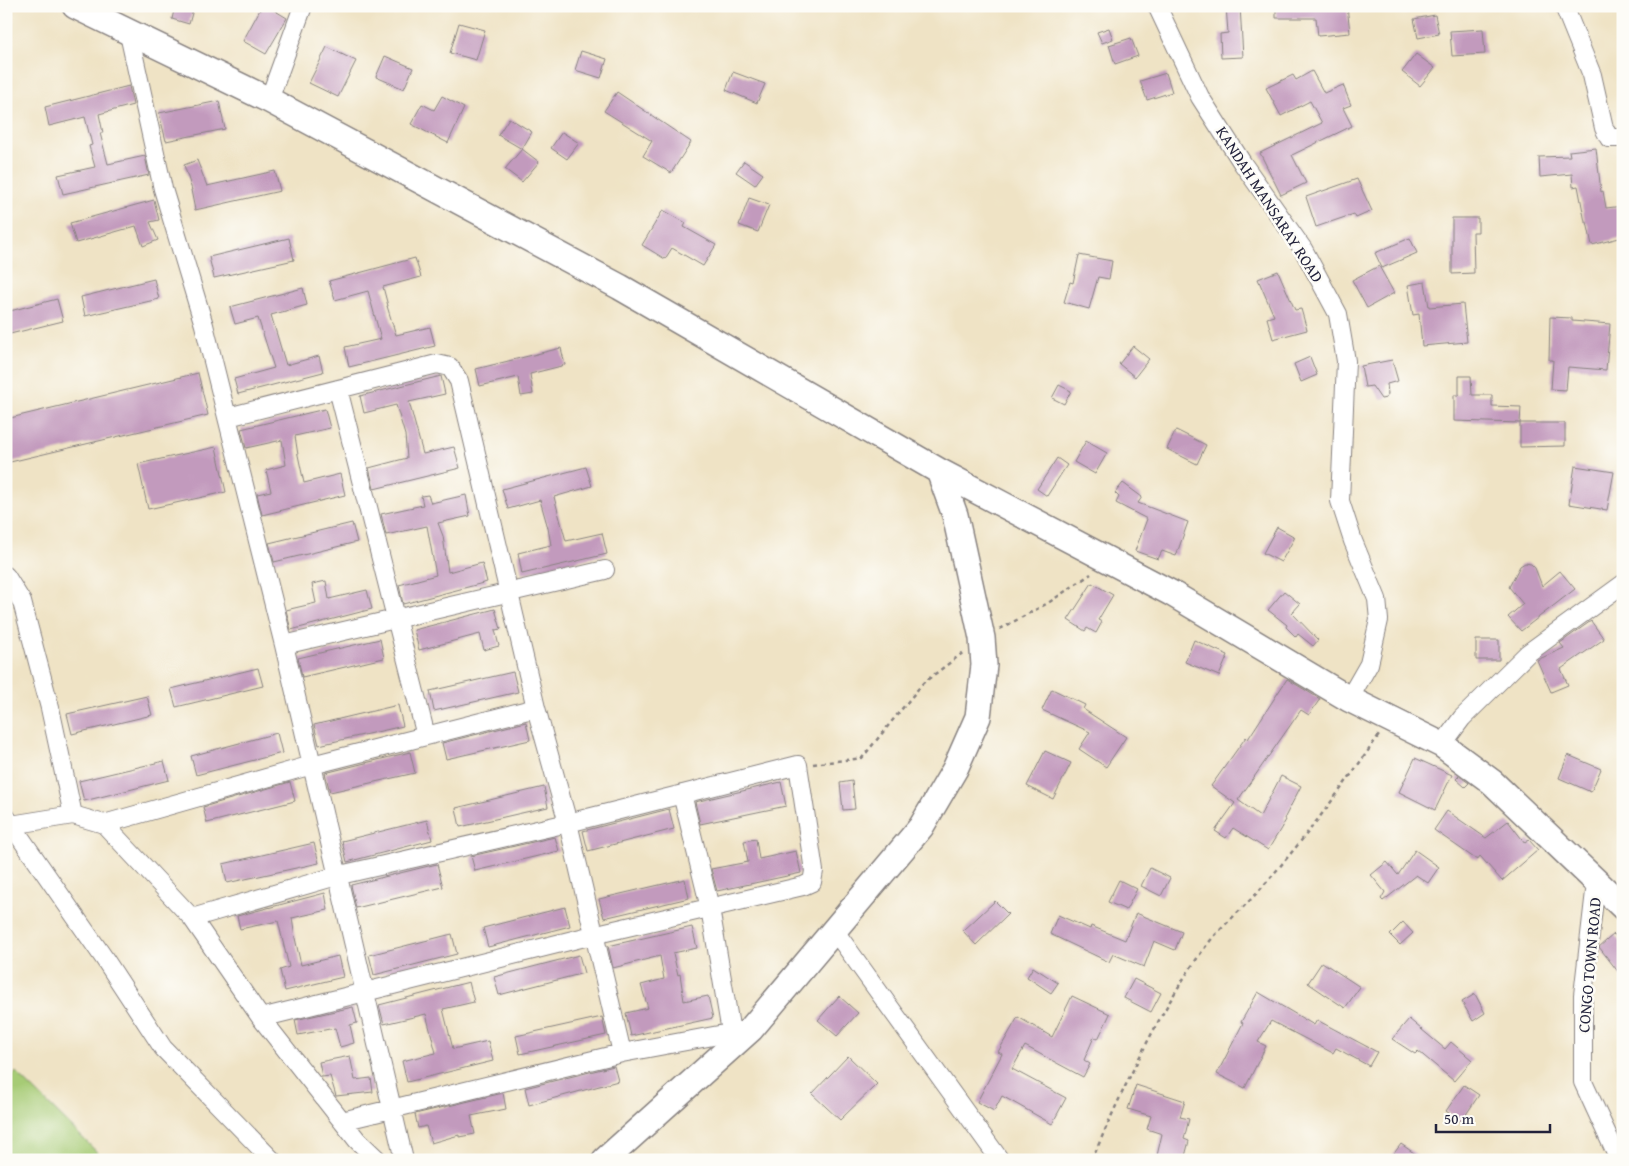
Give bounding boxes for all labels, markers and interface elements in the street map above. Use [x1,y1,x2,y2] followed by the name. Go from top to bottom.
[1210,121,1330,287] street label: KANDAH MANSARAY ROAD
[1571,896,1607,1034] street label: CONGO TOWN ROAD
[1436,1101,1550,1133] scale bar
[1444,1108,1475,1129] text: 50 m

